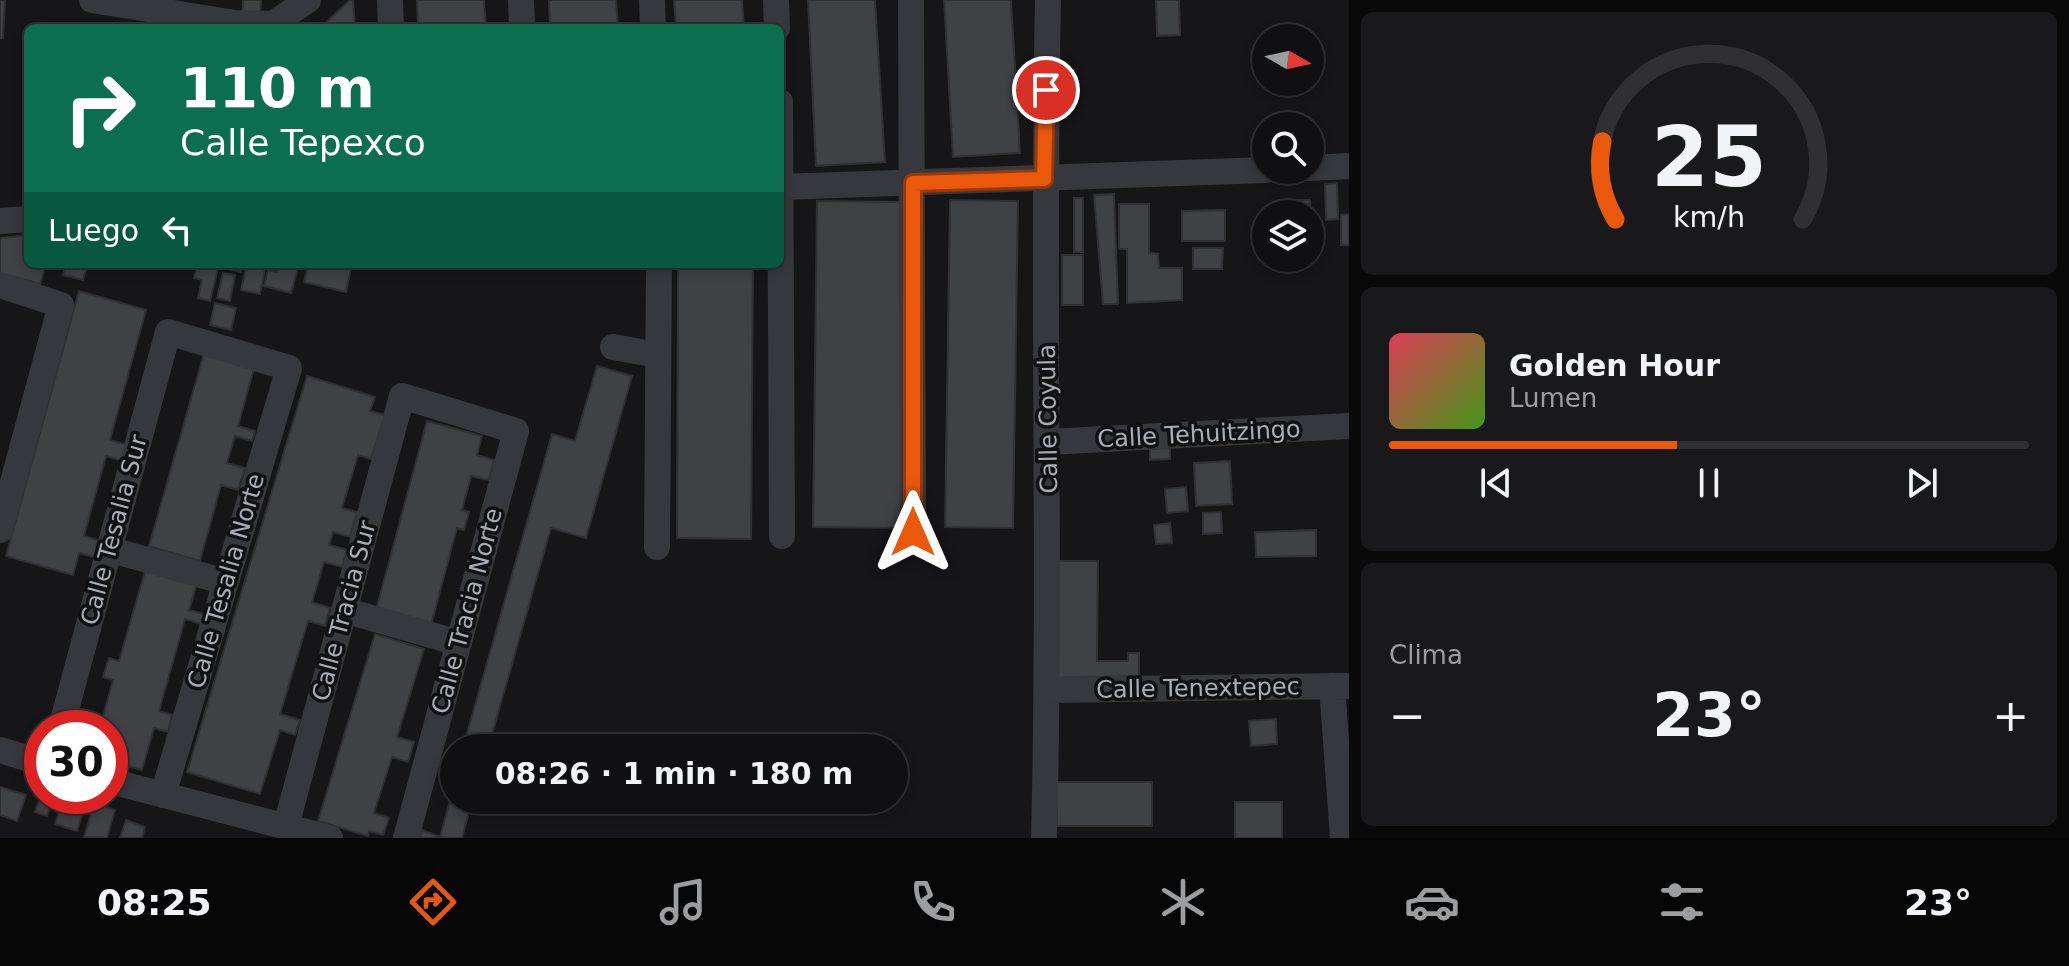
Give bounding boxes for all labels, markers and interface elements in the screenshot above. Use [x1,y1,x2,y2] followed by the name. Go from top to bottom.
[1252,24,1324,96] north arrow
[1252,24,1324,272] map controls
[180,55,375,120] text: 110 m
[48,56,152,160] icon: right
[1012,56,1080,124] pin
[1024,68,1068,112] icon: arrive
[1651,108,1767,205] text: 25
[1252,112,1324,184] button: search
[180,122,426,163] text: Calle Tepexco
[1252,200,1324,272] button: layers
[1673,200,1745,234] text: km/h
[155,208,199,252] icon: left
[48,213,139,248] text: Luego
[1033,344,1063,494] street label: Calle Coyula
[1509,348,1720,383] text: Golden Hour
[1509,383,1597,413] text: Lumen
[1097,415,1301,453] street label: Calle Tehuitzingo
[75,432,153,628] street label: Calle Tesalia Sur
[1474,461,1518,505] icon: previous
[1687,461,1731,505] icon: pause
[1900,461,1944,505] icon: next
[182,470,270,692] street label: Calle Tesalia Norte
[871,490,955,574] position arrow
[426,505,508,717] street label: Calle Tracia Norte
[306,518,382,704] street label: Calle Tracia Sur
[1389,640,1463,670] text: Clima
[1096,672,1300,704] street label: Calle Tenextepec
[1652,680,1766,750] text: 23°
[1389,690,1426,741] text: −
[1992,690,2029,741] text: +
[24,710,128,814] speed limit sign: 30
[495,756,853,791] text: 08:26 · 1 min · 180 m
[405,874,461,930] icon: directions
[655,874,711,930] icon: music
[905,874,961,930] icon: phone
[1155,874,1211,930] icon: climate
[1404,874,1460,930] icon: car
[1654,874,1710,930] icon: filters
[97,882,211,923] text: 08:25
[1904,882,1972,923] text: 23°

